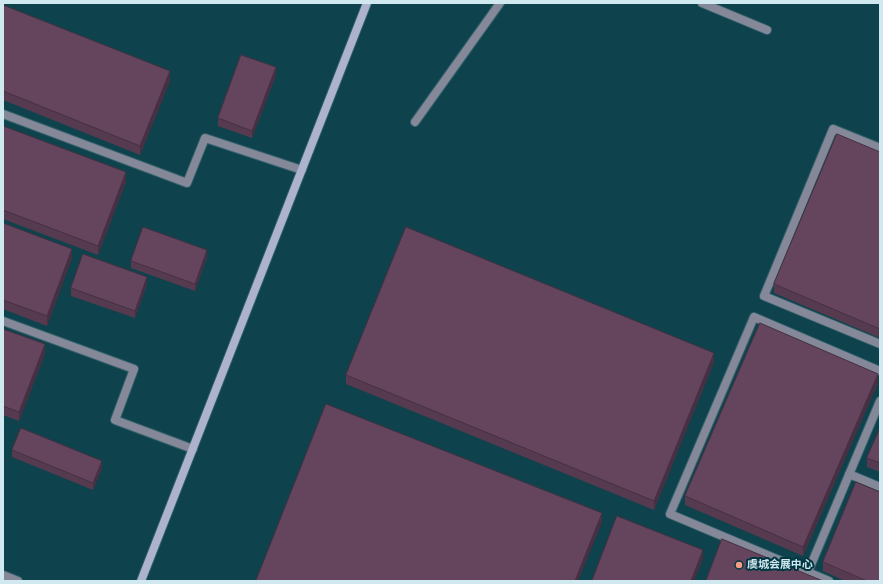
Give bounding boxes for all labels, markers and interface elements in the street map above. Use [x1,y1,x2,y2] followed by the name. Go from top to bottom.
[747,558,813,572] place label: 虞城会展中心
[734,560,744,570] marker: 虞城会展中心

